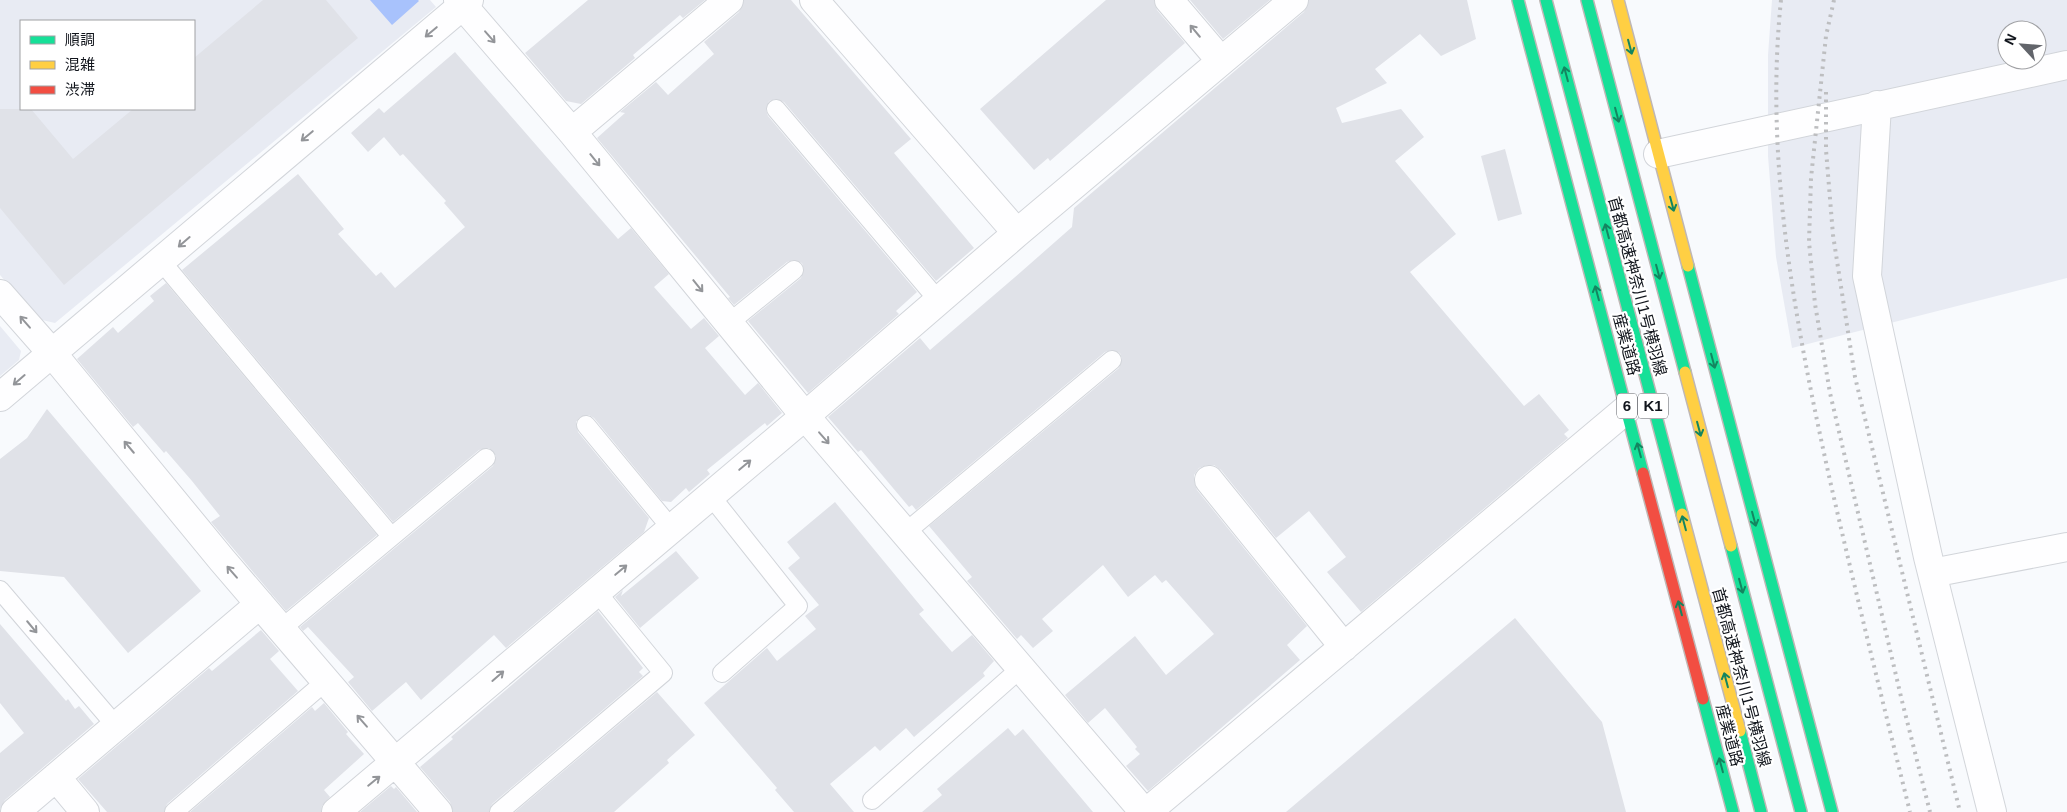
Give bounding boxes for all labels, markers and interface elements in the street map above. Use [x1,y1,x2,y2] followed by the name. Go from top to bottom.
[20,20,195,110] legend
[1997,20,2047,70] north arrow
[1189,24,1201,37] one-way arrow
[425,26,438,37] one-way arrow
[484,30,496,43] one-way arrow
[65,31,95,48] text: 順調
[2001,31,2020,47] text: N
[1626,39,1636,55] one-way arrow
[65,56,95,73] text: 混雑
[1561,66,1570,82] one-way arrow
[65,81,95,98] text: 渋滞
[1613,106,1622,122] one-way arrow
[301,131,314,142] one-way arrow
[590,154,601,167] one-way arrow
[1605,195,1670,378] street label: 首都高速神奈川1号横羽線
[1667,196,1677,212] one-way arrow
[1602,223,1611,239] one-way arrow
[177,236,190,248] one-way arrow
[1654,264,1663,280] one-way arrow
[693,279,704,292] one-way arrow
[1591,286,1601,302] one-way arrow
[1610,311,1643,377] street label: 産業道路
[19,316,30,329] one-way arrow
[1709,353,1718,369] one-way arrow
[13,374,26,385] one-way arrow
[1617,394,1637,418] road number: 6
[1638,394,1668,418] road number: K1
[1695,421,1705,437] one-way arrow
[819,432,830,445] one-way arrow
[123,441,134,454] one-way arrow
[1633,443,1643,459] one-way arrow
[739,460,752,471] one-way arrow
[1750,510,1760,526] one-way arrow
[1679,516,1688,532] one-way arrow
[614,564,627,575] one-way arrow
[227,566,238,579] one-way arrow
[1737,578,1746,594] one-way arrow
[1709,586,1774,769] street label: 首都高速神奈川1号横羽線
[1674,600,1684,616] one-way arrow
[26,620,37,633] one-way arrow
[491,670,504,681] one-way arrow
[1721,673,1730,689] one-way arrow
[1713,702,1746,768] street label: 産業道路
[356,715,368,728] one-way arrow
[1715,757,1725,773] one-way arrow
[367,776,380,787] one-way arrow

